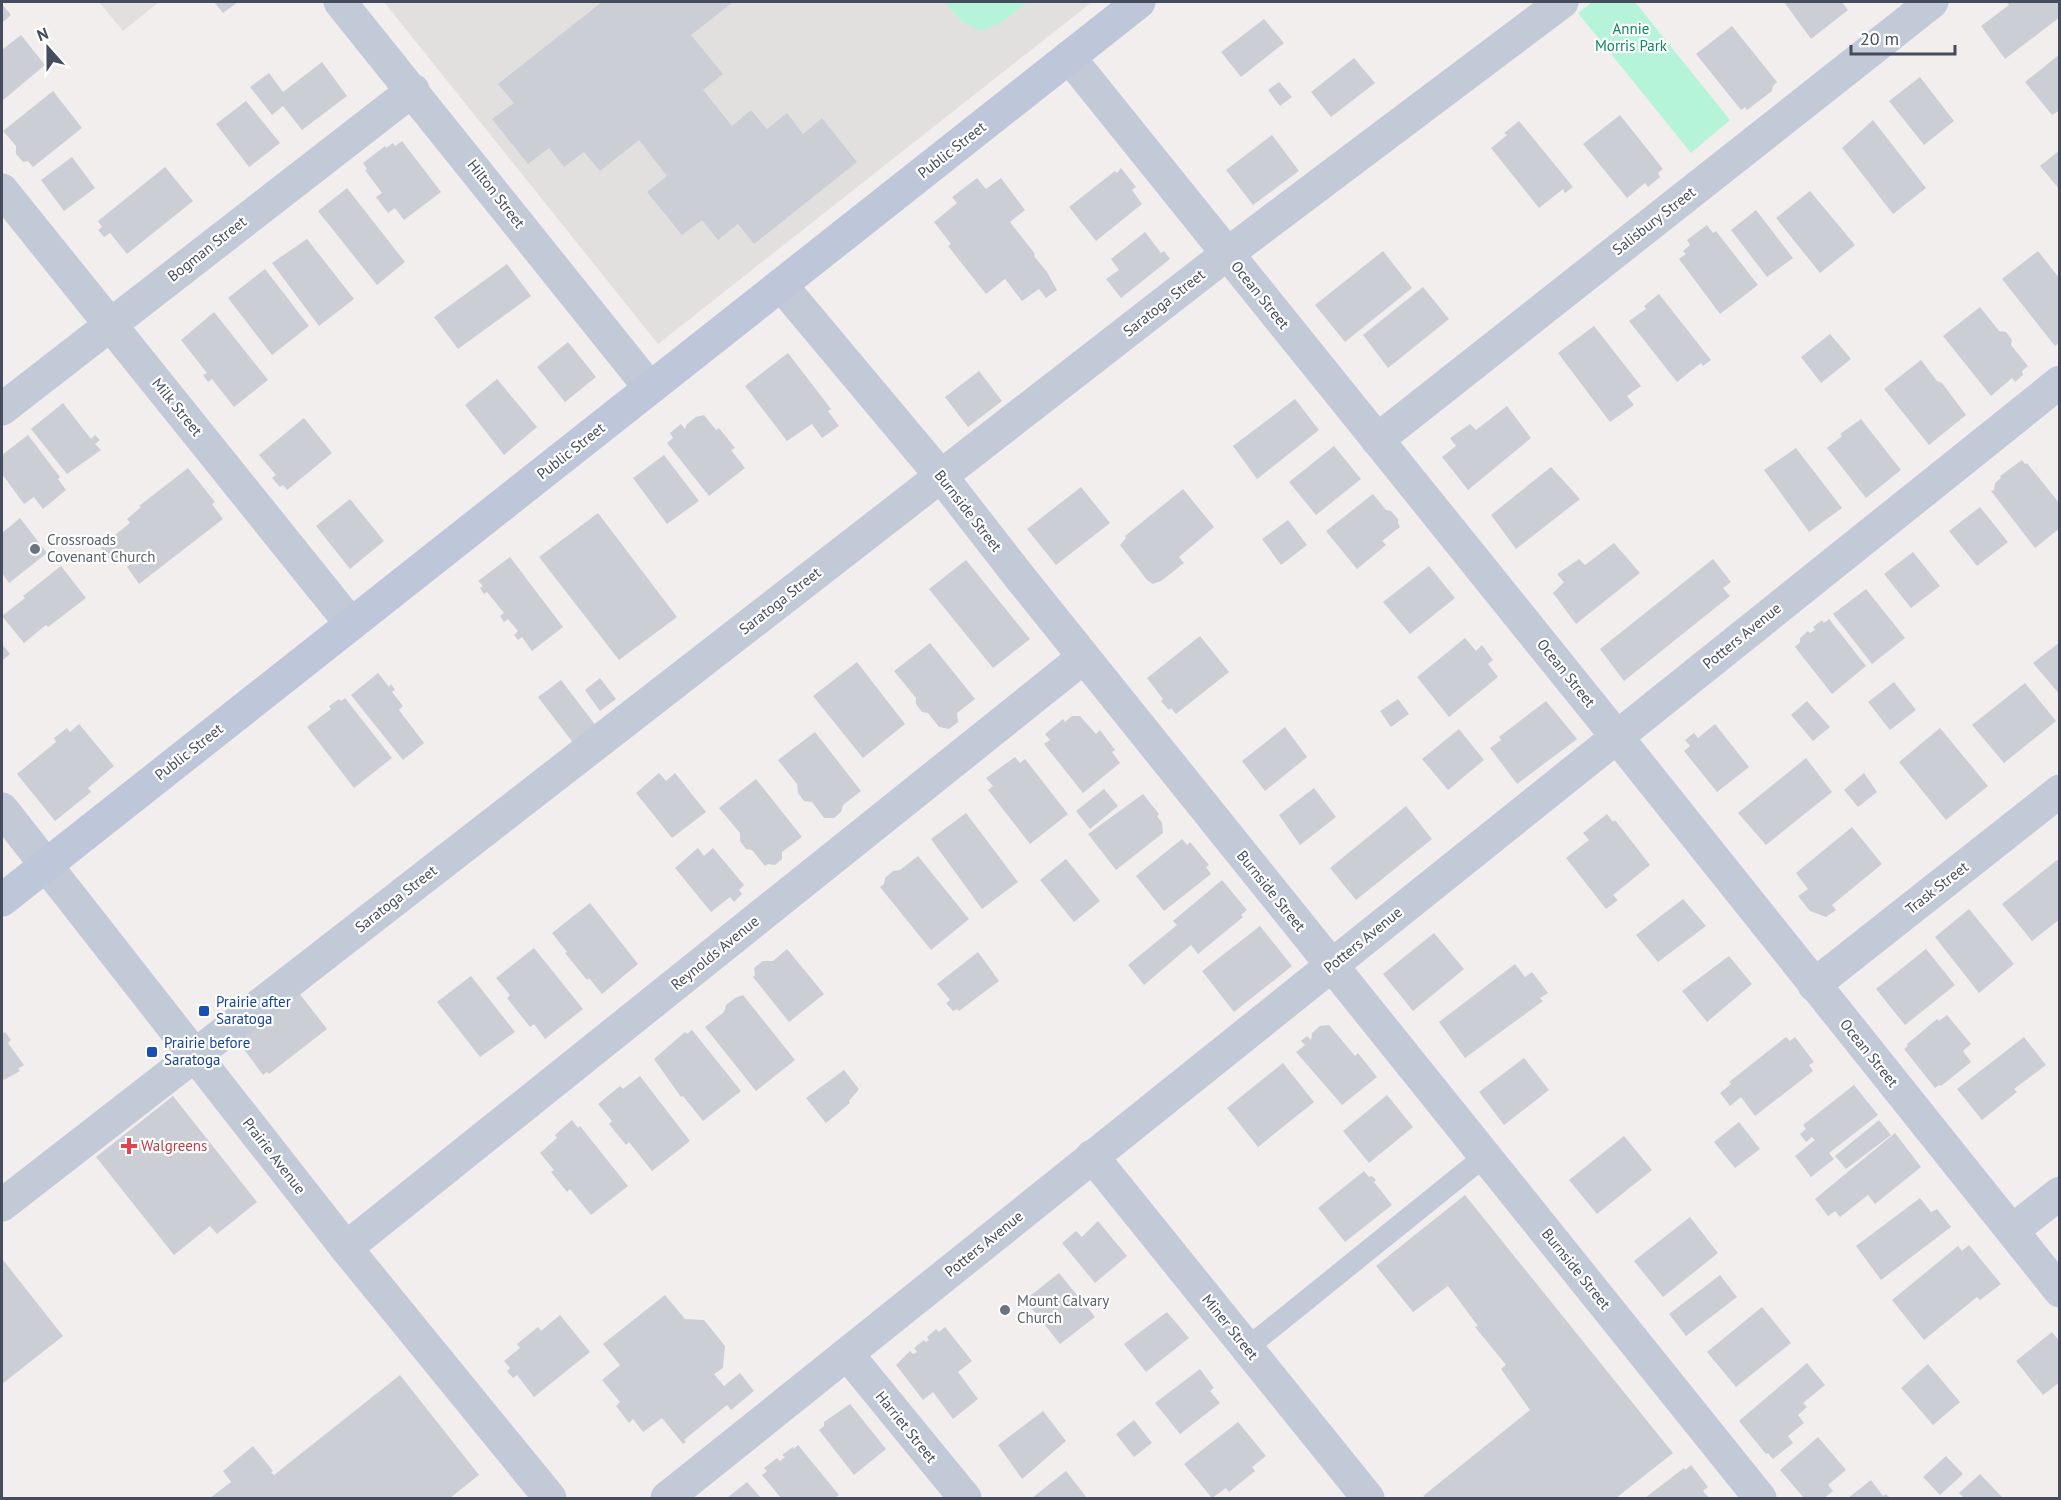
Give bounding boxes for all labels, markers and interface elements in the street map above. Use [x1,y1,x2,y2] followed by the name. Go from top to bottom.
[18,18,78,78] north arrow
[1851,18,1954,56] scale bar
[1595,19,1668,55] park label: Annie Morris Park
[34,23,51,45] text: N
[1860,27,1899,50] text: 20 m
[914,117,990,182] street label: Public Street
[464,156,529,232] street label: Hilton Street
[1608,182,1699,259] street label: Salisbury Street
[163,212,250,285] street label: Bogman Street
[1227,257,1294,333] street label: Ocean Street
[1119,265,1208,340] street label: Saratoga Street
[148,374,207,440] street label: Milk Street
[533,418,609,483] street label: Public Street
[931,466,1006,555] street label: Burnside Street
[47,530,155,566] place label: Crossroads Covenant Church
[28,542,42,556] marker: Crossroads Covenant Church
[735,563,824,638] street label: Saratoga Street
[1699,598,1785,673] street label: Potters Avenue
[1533,635,1600,711] street label: Ocean Street
[151,719,227,784] street label: Public Street
[1233,846,1310,935] street label: Burnside Street
[1901,857,1972,918] street label: Trask Street
[351,861,440,936] street label: Saratoga Street
[1320,902,1406,977] street label: Potters Avenue
[667,911,763,994] street label: Reynolds Avenue
[216,992,291,1028] place label: Prairie after Saratoga
[197,1004,211,1018] marker: Prairie after Saratoga
[1836,1015,1903,1091] street label: Ocean Street
[164,1033,250,1069] place label: Prairie before Saratoga
[145,1045,159,1059] marker: Prairie before Saratoga
[239,1114,310,1198] street label: Prairie Avenue
[141,1136,207,1155] place label: Walgreens
[122,1139,136,1153] marker: Walgreens
[941,1206,1027,1281] street label: Potters Avenue
[1538,1224,1615,1313] street label: Burnside Street
[1198,1290,1263,1363] street label: Miner Street
[1017,1291,1109,1327] place label: Mount Calvary Church
[998,1303,1012,1317] marker: Mount Calvary Church
[872,1387,941,1466] street label: Harriet Street

